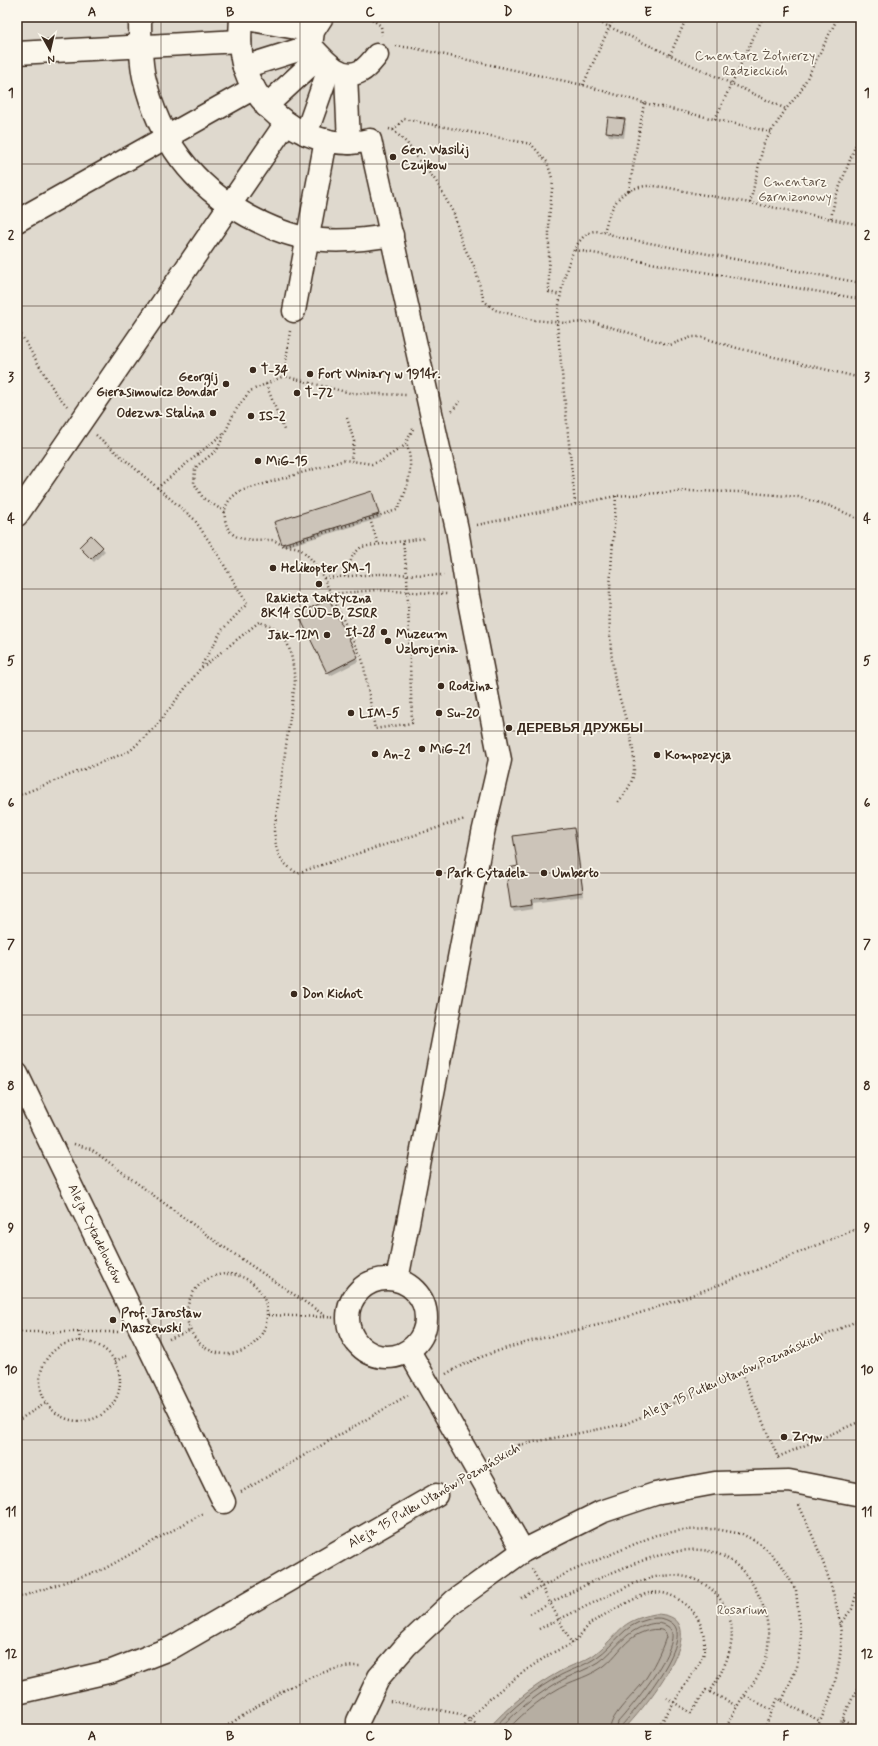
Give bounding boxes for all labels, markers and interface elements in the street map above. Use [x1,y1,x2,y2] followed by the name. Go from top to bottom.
[88,4,96,21] text: A
[226,4,235,21] text: B
[365,4,375,21] text: C
[504,4,513,21] text: D
[644,4,652,21] text: E
[783,4,790,21] text: F
[30,30,70,70] north arrow
[695,48,815,80] park label: Cmentarz Żołnierzy Radzieckich
[47,51,56,66] text: N
[8,85,14,102] text: 1
[864,85,870,102] text: 1
[401,142,469,175] place label: Gen. Wasilij Czujkow
[388,152,398,162] marker: Gen. Wasilij Czujkow
[758,174,832,206] park label: Cmentarz Garnizonowy
[8,227,15,244] text: 2
[864,227,871,244] text: 2
[261,362,288,379] place label: T-34
[248,365,258,375] marker: T-34
[318,366,441,383] place label: Fort Winiary w 1914r.
[8,369,14,386] text: 3
[96,369,219,401] place label: Georgij Gierasimowicz Bondar
[305,369,315,379] marker: Fort Winiary w 1914r.
[864,369,870,386] text: 3
[221,379,231,389] marker: Georgij Gierasimowicz Bondar
[305,385,333,402] place label: T-72
[292,388,302,398] marker: T-72
[116,405,205,422] place label: Odezwa Stalina
[208,408,218,418] marker: Odezwa Stalina
[259,408,286,425] place label: IS-2
[246,411,256,421] marker: IS-2
[266,453,308,470] place label: MiG-15
[253,456,263,466] marker: MiG-15
[7,511,15,528] text: 4
[863,511,871,528] text: 4
[281,560,371,577] place label: Helikopter SM-1
[268,563,278,573] marker: Helikopter SM-1
[314,579,324,589] marker: Rakieta taktyczna 8K14 SCUD-B, ZSRR
[261,590,378,622] place label: Rakieta taktyczna 8K14 SCUD-B, ZSRR
[345,624,376,641] place label: Ił-28
[396,626,459,658] place label: Muzeum Uzbrojenia
[268,627,320,644] place label: Jak-12M
[379,627,389,637] marker: Ił-28
[322,630,332,640] marker: Jak-12M
[383,636,393,646] marker: Muzeum Uzbrojenia
[7,653,15,670] text: 5
[863,653,871,670] text: 5
[449,678,494,695] place label: Rodzina
[436,681,446,691] marker: Rodzina
[359,705,400,722] place label: LIM-5
[447,705,480,722] place label: Su-20
[346,708,356,718] marker: LIM-5
[434,708,444,718] marker: Su-20
[517,720,643,737] place label: ДЕРЕВЬЯ ДРУЖБЫ
[504,723,514,733] marker: ДЕРЕВЬЯ ДРУЖБЫ
[430,741,471,758] place label: MiG-21
[417,744,427,754] marker: MiG-21
[383,746,411,763] place label: An-2
[665,747,732,764] place label: Kompozycja
[370,749,380,759] marker: An-2
[652,750,662,760] marker: Kompozycja
[8,795,15,812] text: 6
[864,795,871,812] text: 6
[447,865,529,882] place label: Park Cytadela
[552,865,599,882] place label: Umberto
[434,868,444,878] marker: Park Cytadela
[539,868,549,878] marker: Umberto
[7,936,15,953] text: 7
[863,936,871,953] text: 7
[302,986,363,1003] place label: Don Kichot
[289,989,299,999] marker: Don Kichot
[7,1078,15,1095] text: 8
[863,1078,871,1095] text: 8
[63,1181,127,1287] street label: Aleja Cytadelowców
[8,1220,15,1237] text: 9
[864,1220,871,1237] text: 9
[121,1305,201,1337] place label: Prof. Jarosław Maszewski
[108,1315,118,1325] marker: Prof. Jarosław Maszewski
[639,1328,825,1424] street label: Aleja 15 Pułku Ułanów Poznańskich
[4,1362,18,1379] text: 10
[860,1362,874,1379] text: 10
[792,1429,822,1446] place label: Zryw
[779,1432,789,1442] marker: Zryw
[345,1440,523,1552] street label: Aleja 15 Pułku Ułanów Poznańskich
[5,1504,17,1521] text: 11
[861,1504,873,1521] text: 11
[717,1602,767,1619] park label: Rosarium
[5,1646,17,1663] text: 12
[861,1646,873,1663] text: 12
[88,1728,96,1745] text: A
[226,1728,235,1745] text: B
[365,1728,375,1745] text: C
[504,1728,513,1745] text: D
[644,1728,652,1745] text: E
[783,1728,790,1745] text: F

